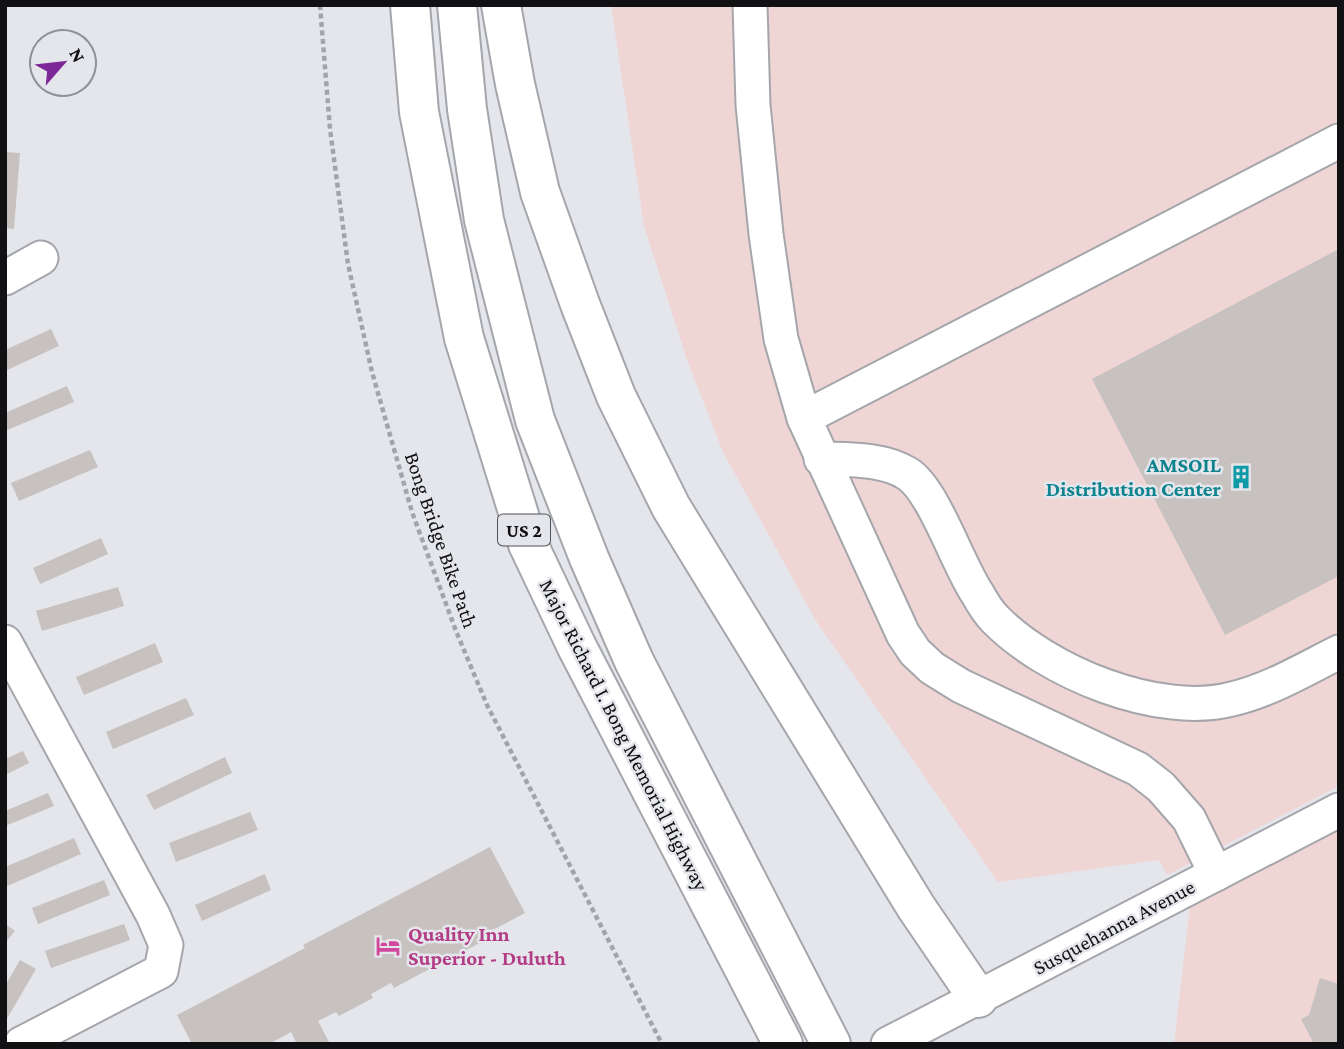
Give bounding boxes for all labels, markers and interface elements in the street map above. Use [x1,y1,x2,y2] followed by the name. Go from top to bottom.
[28,28,98,98] north arrow
[65,45,90,66] text: N
[400,449,482,631] street label: Bong Bridge Bike Path
[1046,453,1222,501] place label: AMSOIL Distribution Center
[1227,463,1255,491] building icon: AMSOIL Distribution Center
[498,514,550,545] road number: US 2
[535,575,713,895] street label: Major Richard I. Bong Memorial Highway
[1029,874,1199,980] street label: Susquehanna Avenue
[408,922,566,970] place label: Quality Inn Superior - Duluth
[374,932,402,960] hotel icon: Quality Inn Superior - Duluth

